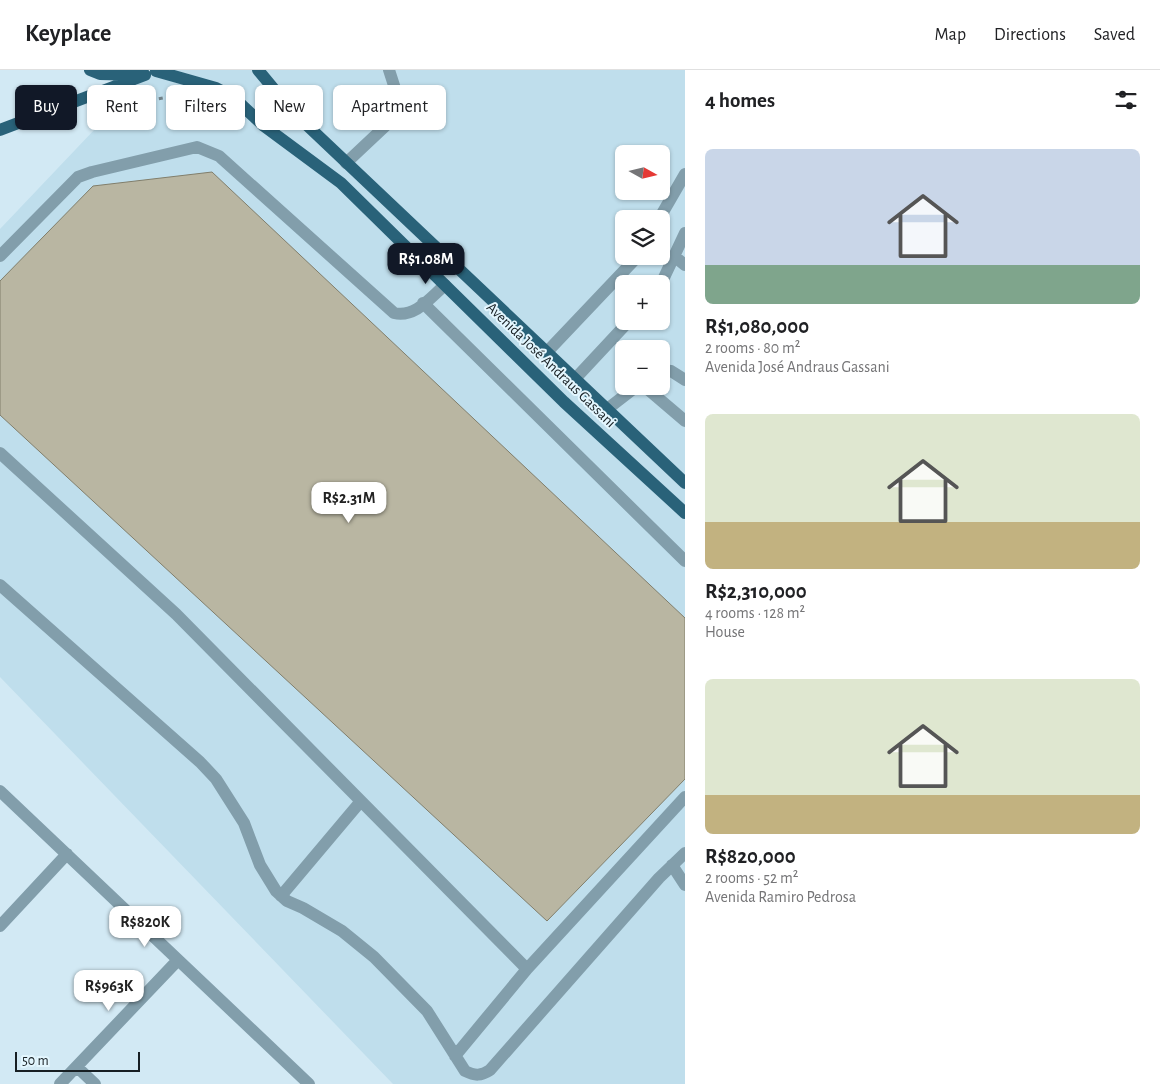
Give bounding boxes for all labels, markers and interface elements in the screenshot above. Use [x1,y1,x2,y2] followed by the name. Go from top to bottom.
[25,22,111,46] text: Keyplace
[935,26,966,44] text: Map
[994,26,1066,44] text: Directions
[1094,26,1135,44] text: Saved
[15,85,77,130] chip: Buy
[87,85,156,130] chip: Rent
[166,85,245,130] chip: Filters
[255,85,323,130] chip: New
[333,85,446,130] chip: Apartment
[1112,86,1140,114] icon: filters
[705,90,775,111] text: 4 homes
[615,145,670,200] north arrow
[615,145,670,395] map controls
[878,181,968,271] icon: home
[615,210,670,265] button: layers
[380,242,472,285] pin: R$1.08M
[398,251,454,267] text: R$1.08M
[615,275,670,330] button: +
[484,300,618,430] street label: Avenida José Andraus Gassani
[705,316,809,337] text: R$1,080,000
[615,340,670,395] button: −
[705,340,800,356] text: 2 rooms · 80 m²
[705,359,890,375] text: Avenida José Andraus Gassani
[878,446,968,536] icon: home
[303,482,395,524] pin: R$2.31M
[322,490,376,506] text: R$2.31M
[705,581,807,602] text: R$2,310,000
[705,605,805,621] text: 4 rooms · 128 m²
[705,624,745,640] text: House
[878,711,968,801] icon: home
[705,846,796,867] text: R$820,000
[705,870,798,886] text: 2 rooms · 52 m²
[705,889,856,905] text: Avenida Ramiro Pedrosa
[104,906,186,948] pin: R$820K
[120,914,170,930] text: R$820K
[68,970,150,1012] pin: R$963K
[85,978,133,994] text: R$963K
[15,1049,140,1072] scale bar
[22,1054,49,1068] text: 50 m

